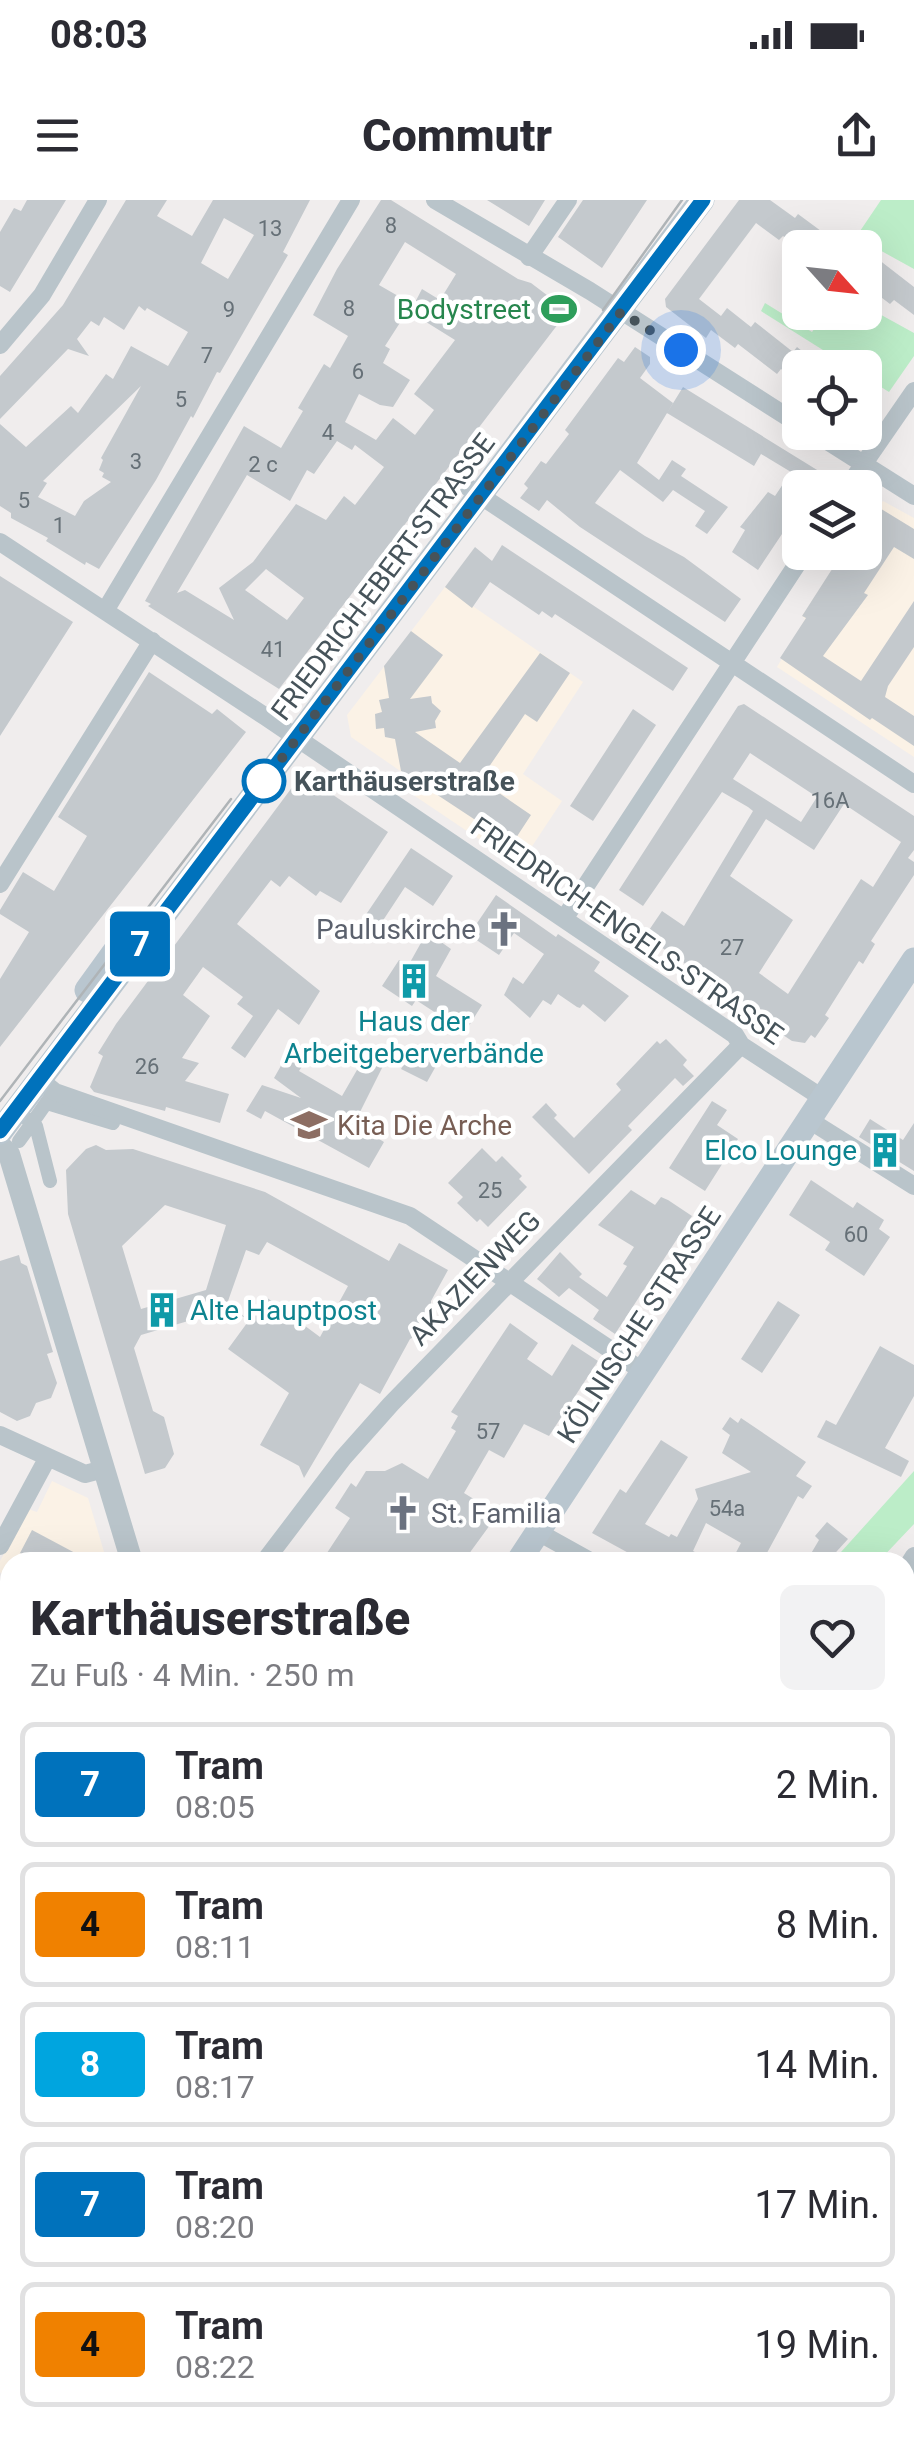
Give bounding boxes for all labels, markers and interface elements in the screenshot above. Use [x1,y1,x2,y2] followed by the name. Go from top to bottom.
[50,13,148,57] text: 08:03
[30,108,85,163] icon: menu
[829,108,884,163] icon: share
[362,109,552,162] text: Commutr
[385,213,397,238] house number: 8
[258,216,282,241] house number: 13
[782,230,882,330] north arrow
[782,230,882,570] map controls
[540,290,578,328] sports icon: Bodystreet
[397,293,531,326] place label: Bodystreet
[343,296,355,321] house number: 8
[223,297,235,322] house number: 9
[656,325,706,375] your location
[201,343,213,368] house number: 7
[782,350,882,450] button: locate
[352,359,364,384] house number: 6
[175,387,187,412] house number: 5
[322,420,334,445] house number: 4
[264,427,502,727] street label: FRIEDRICH-EBERT-STRASSE
[130,449,142,474] house number: 3
[248,452,278,477] house number: 2 c
[782,470,882,570] button: layers
[18,488,30,513] house number: 5
[53,513,65,538] house number: 1
[261,637,285,662] house number: 41
[243,760,285,802] marker: Karthäuserstraße
[294,765,515,798] place label: Karthäuserstraße
[810,788,850,813] house number: 16A
[464,810,790,1052] street label: FRIEDRICH-ENGELS-STRASSE
[485,910,523,948] church icon: Pauluskirche
[108,912,172,976] line badge: 7
[316,913,476,946] place label: Pauluskirche
[130,924,150,965] text: 7
[720,935,744,960] house number: 27
[395,962,433,1000] building icon: Haus der Arbeitgeberverbände
[284,1005,544,1070] place label: Haus der Arbeitgeberverbände
[135,1054,159,1079] house number: 26
[290,1106,328,1144] school or university icon: Kita Die Arche
[337,1109,512,1142] place label: Kita Die Arche
[866,1131,904,1169] building icon: Elco Lounge
[704,1134,857,1167] place label: Elco Lounge
[478,1178,502,1203] house number: 25
[550,1201,728,1449] street label: KÖLNISCHE STRASSE
[403,1204,547,1352] street label: AKAZIENWEG
[844,1222,868,1247] house number: 60
[143,1291,181,1329] building icon: Alte Hauptpost
[190,1294,377,1327] place label: Alte Hauptpost
[476,1419,500,1444] house number: 57
[384,1494,422,1532] church icon: St. Familia
[709,1496,745,1521] house number: 54a
[431,1497,562,1530] place label: St. Familia
[780,1585,885,1690] button: heart
[30,1590,410,1647] text: Karthäuserstraße
[30,1656,355,1694] text: Zu Fuß · 4 Min. · 250 m
[175,1744,264,1788] text: Tram
[776,1763,880,1807] text: 2 Min.
[80,1764,100,1805] text: 7
[175,1788,255,1826] text: 08:05
[175,1884,264,1928] text: Tram
[776,1903,880,1947] text: 8 Min.
[80,1904,100,1945] text: 4
[175,1928,255,1966] text: 08:11
[175,2024,264,2068] text: Tram
[754,2043,880,2087] text: 14 Min.
[80,2044,100,2085] text: 8
[175,2068,255,2106] text: 08:17
[175,2164,264,2208] text: Tram
[754,2183,880,2227] text: 17 Min.
[80,2184,100,2225] text: 7
[175,2208,255,2246] text: 08:20
[175,2304,264,2348] text: Tram
[754,2323,880,2367] text: 19 Min.
[80,2324,100,2365] text: 4
[175,2348,255,2386] text: 08:22

